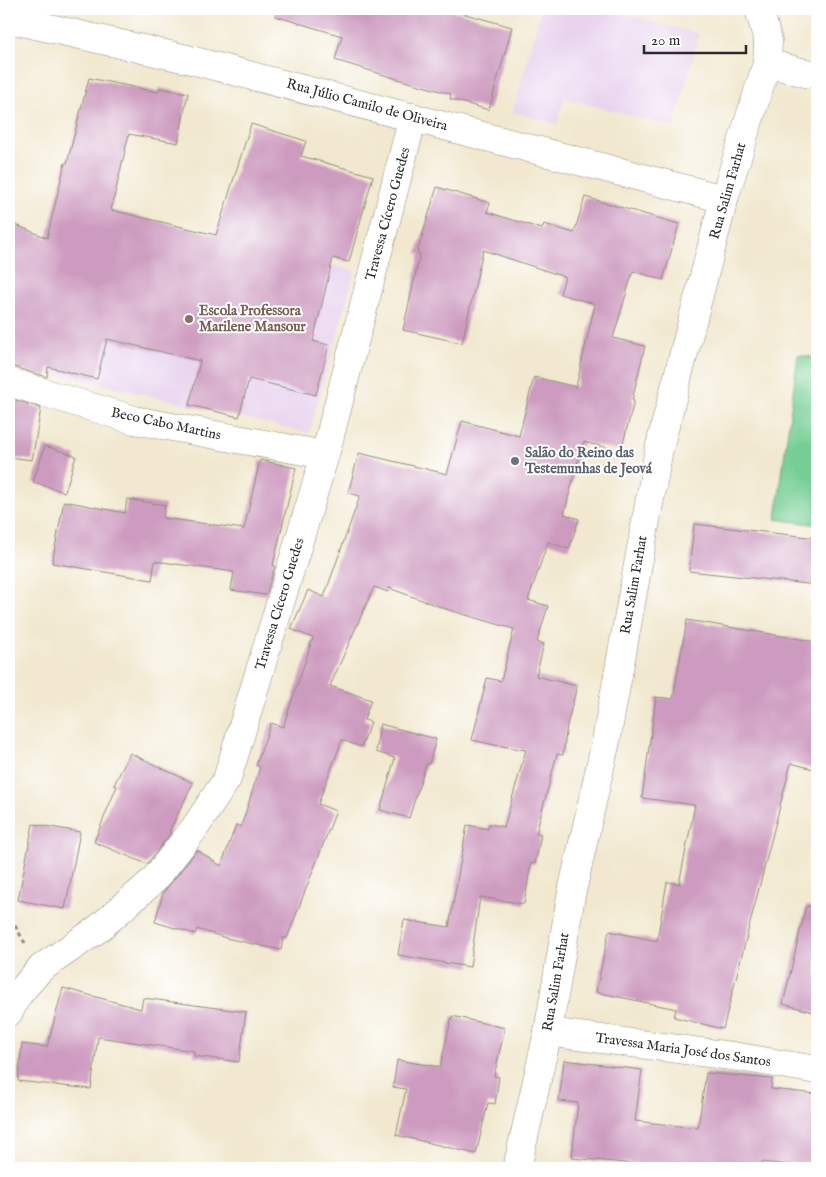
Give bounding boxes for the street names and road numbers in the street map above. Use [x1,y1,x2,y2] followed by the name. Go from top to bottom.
[284,75,450,135] street label: Rua Júlio Camilo de Oliveira
[706,140,750,241] street label: Rua Salim Farhat
[362,145,414,283] street label: Travessa Cícero Guedes
[109,404,223,444] street label: Beco Cabo Martins
[616,534,652,636] street label: Rua Salim Farhat
[251,536,309,672] street label: Travessa Cícero Guedes
[538,931,574,1033] street label: Rua Salim Farhat
[594,1029,772,1071] street label: Travessa Maria José dos Santos

